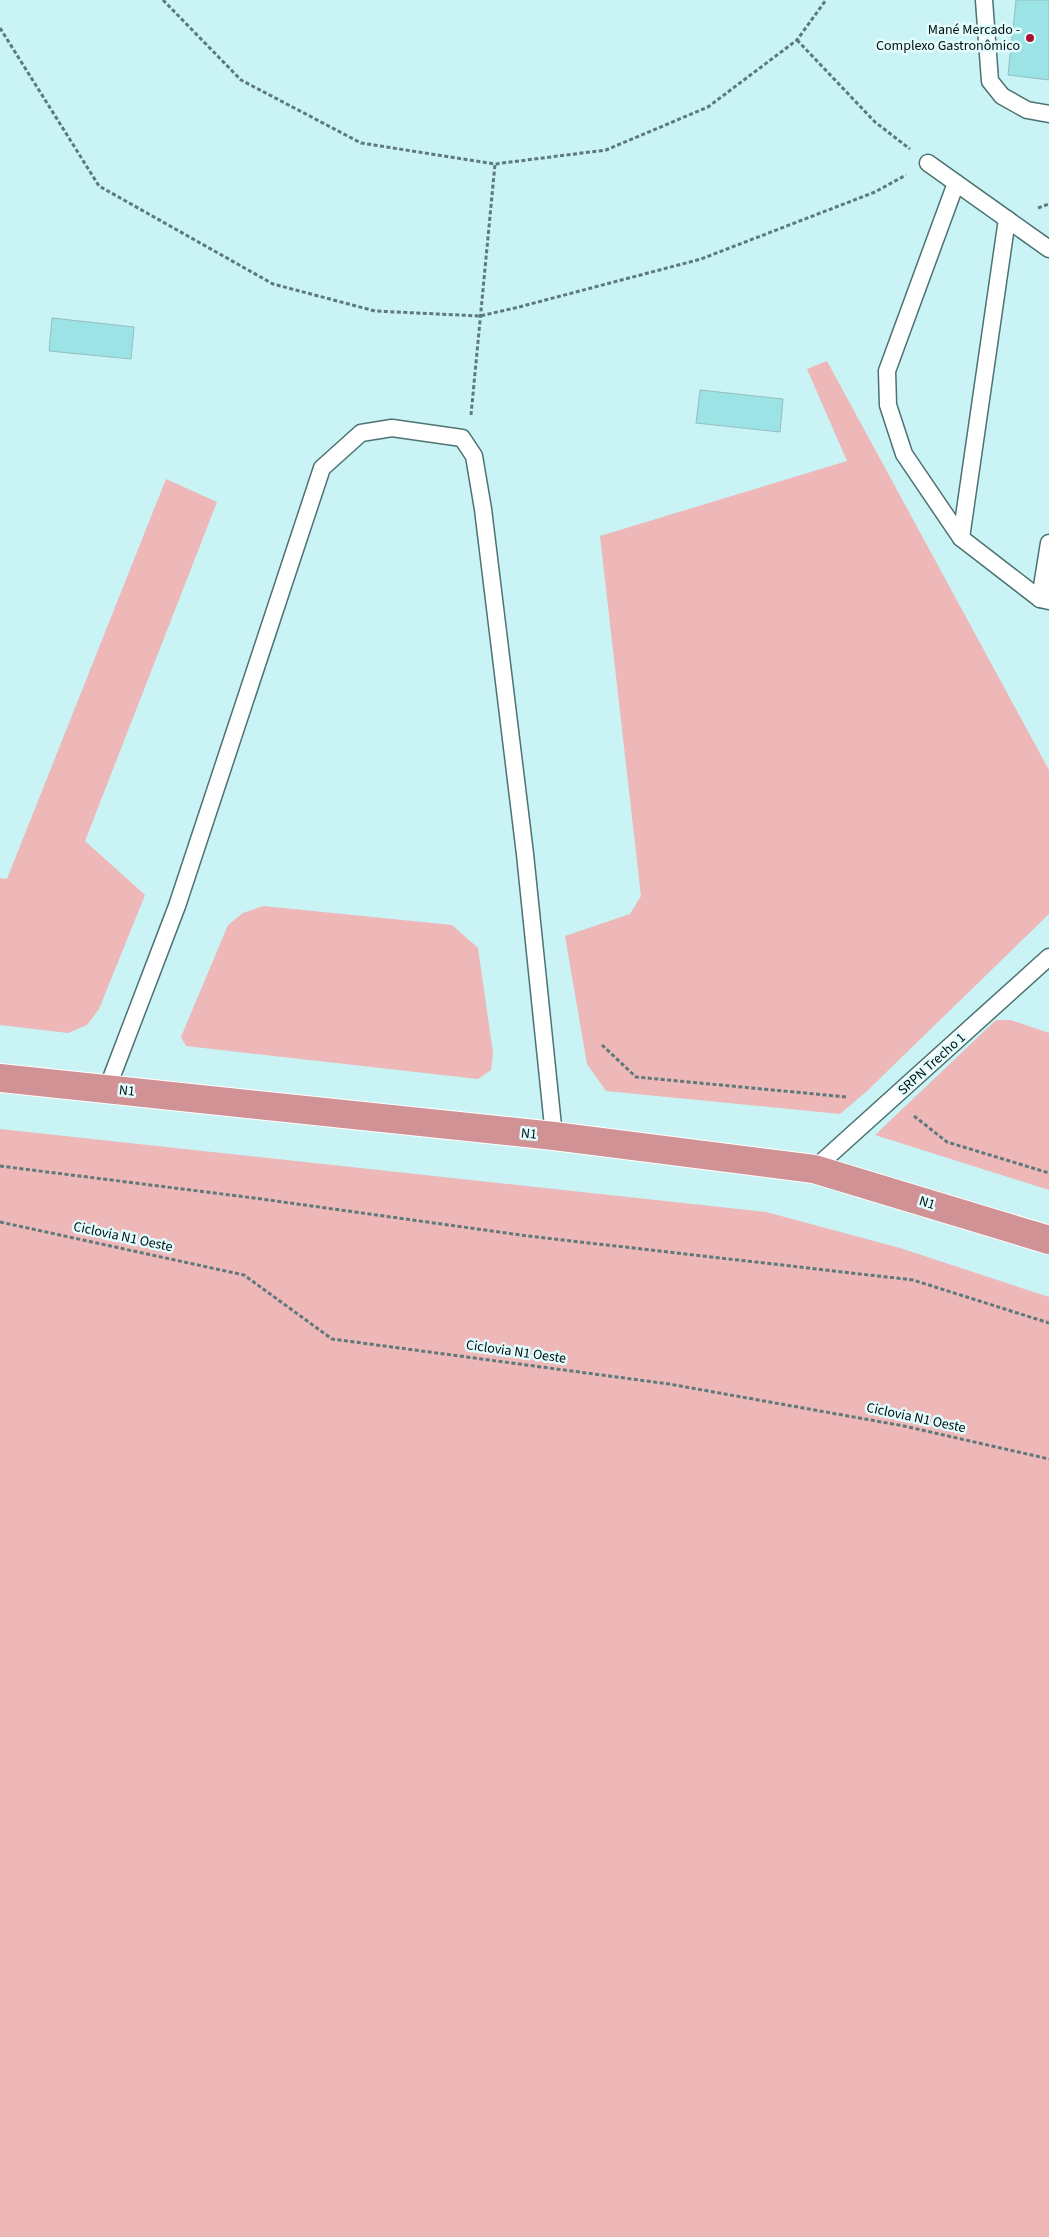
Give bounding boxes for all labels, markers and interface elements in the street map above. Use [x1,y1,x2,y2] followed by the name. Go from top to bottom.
[876,20,1020,56] place label: Mané Mercado - Complexo Gastronômico
[1024,32,1036,44] marker: Mané Mercado - Complexo Gastronômico
[894,1028,970,1100] street label: SRPN Trecho 1
[118,1080,136,1102] street label: N1
[520,1123,538,1145] street label: N1
[916,1191,938,1215] street label: N1
[72,1217,174,1257] street label: Ciclovia N1 Oeste
[465,1335,567,1369] street label: Ciclovia N1 Oeste
[865,1398,967,1438] street label: Ciclovia N1 Oeste

